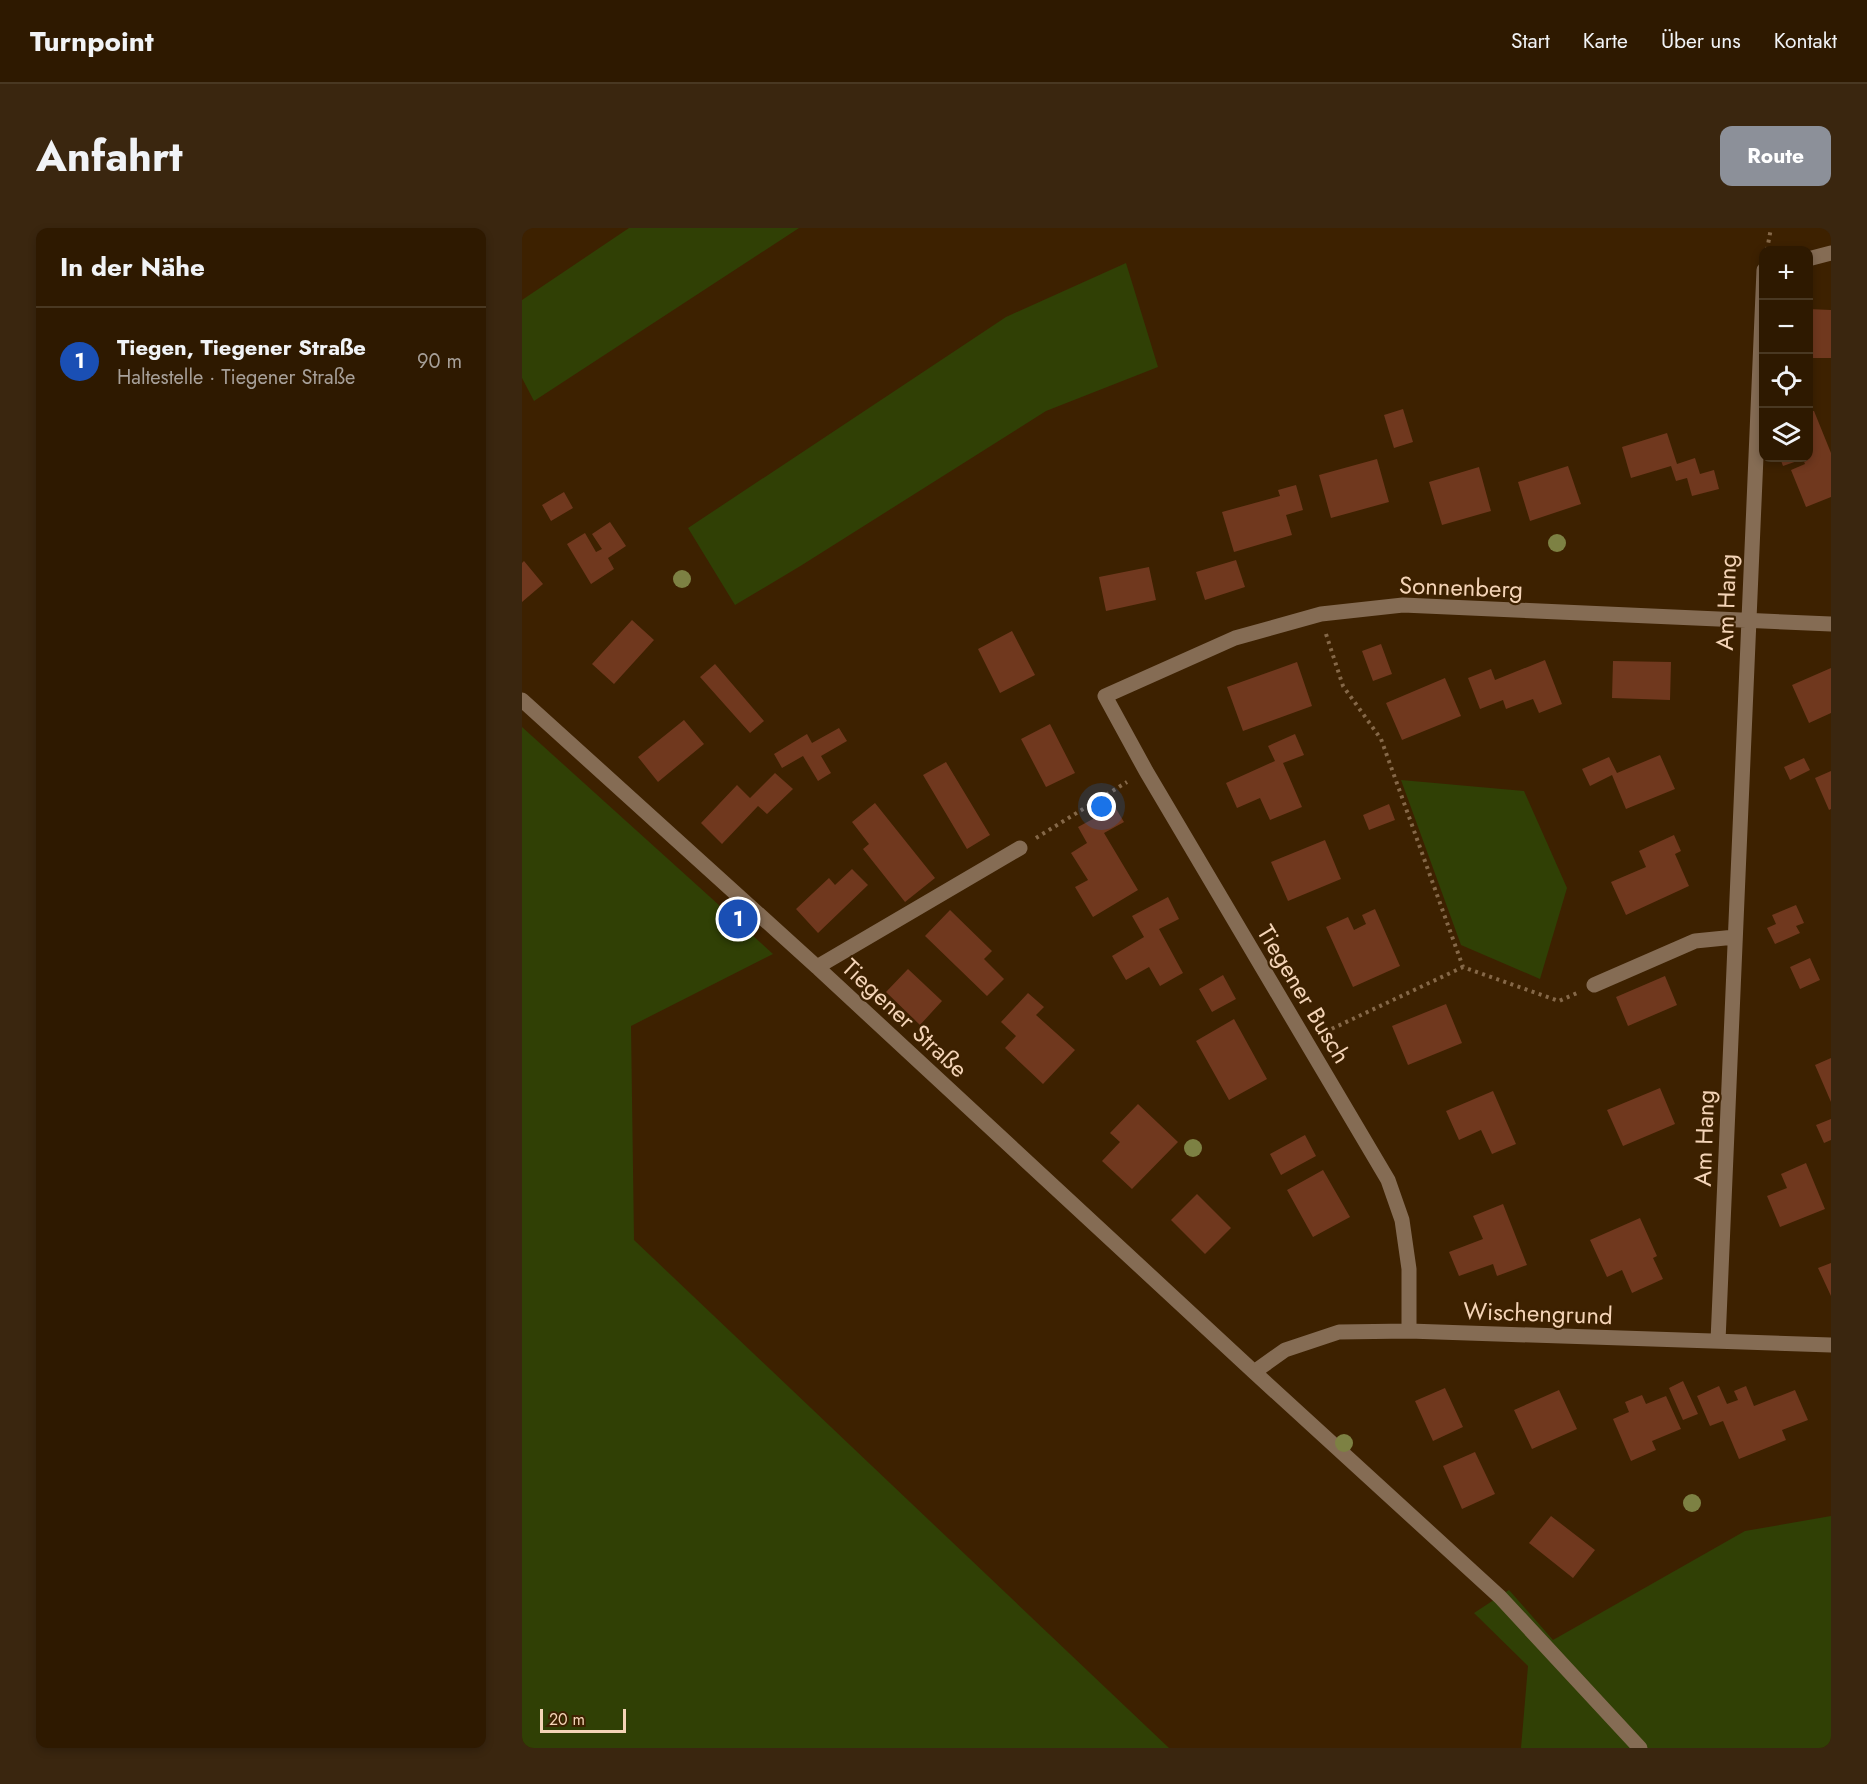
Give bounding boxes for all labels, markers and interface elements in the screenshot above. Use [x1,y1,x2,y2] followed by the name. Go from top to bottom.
[30,21,154,62] text: Turnpoint
[1511,26,1550,56] text: Start
[1583,26,1628,56] text: Karte
[1661,26,1741,56] text: Über uns
[1774,26,1837,56] text: Kontakt
[36,126,183,187] text: Anfahrt
[1720,126,1831,186] button: Route
[1759,246,1813,462] map controls
[1759,246,1813,300] button: +
[60,248,205,286] text: In der Nähe
[1759,300,1813,354] button: −
[117,331,366,363] text: Tiegen, Tiegener Straße
[74,347,85,376] text: 1
[417,347,462,376] text: 90 m
[1759,354,1813,408] button: locate
[117,363,355,392] text: Haltestelle · Tiegener Straße
[1759,408,1813,462] button: layers
[1707,553,1745,651] street label: Am Hang
[1398,567,1524,607] street label: Sonnenberg
[1087,792,1116,821] your location
[718,896,758,942] pin: 1
[1249,918,1359,1070] street label: Tiegener Busch
[834,950,976,1086] street label: Tiegener Straße
[1685,1089,1723,1187] street label: Am Hang
[1463,1293,1613,1333] street label: Wischengrund
[540,1706,626,1734] scale bar
[549,1708,585,1731] text: 20 m

